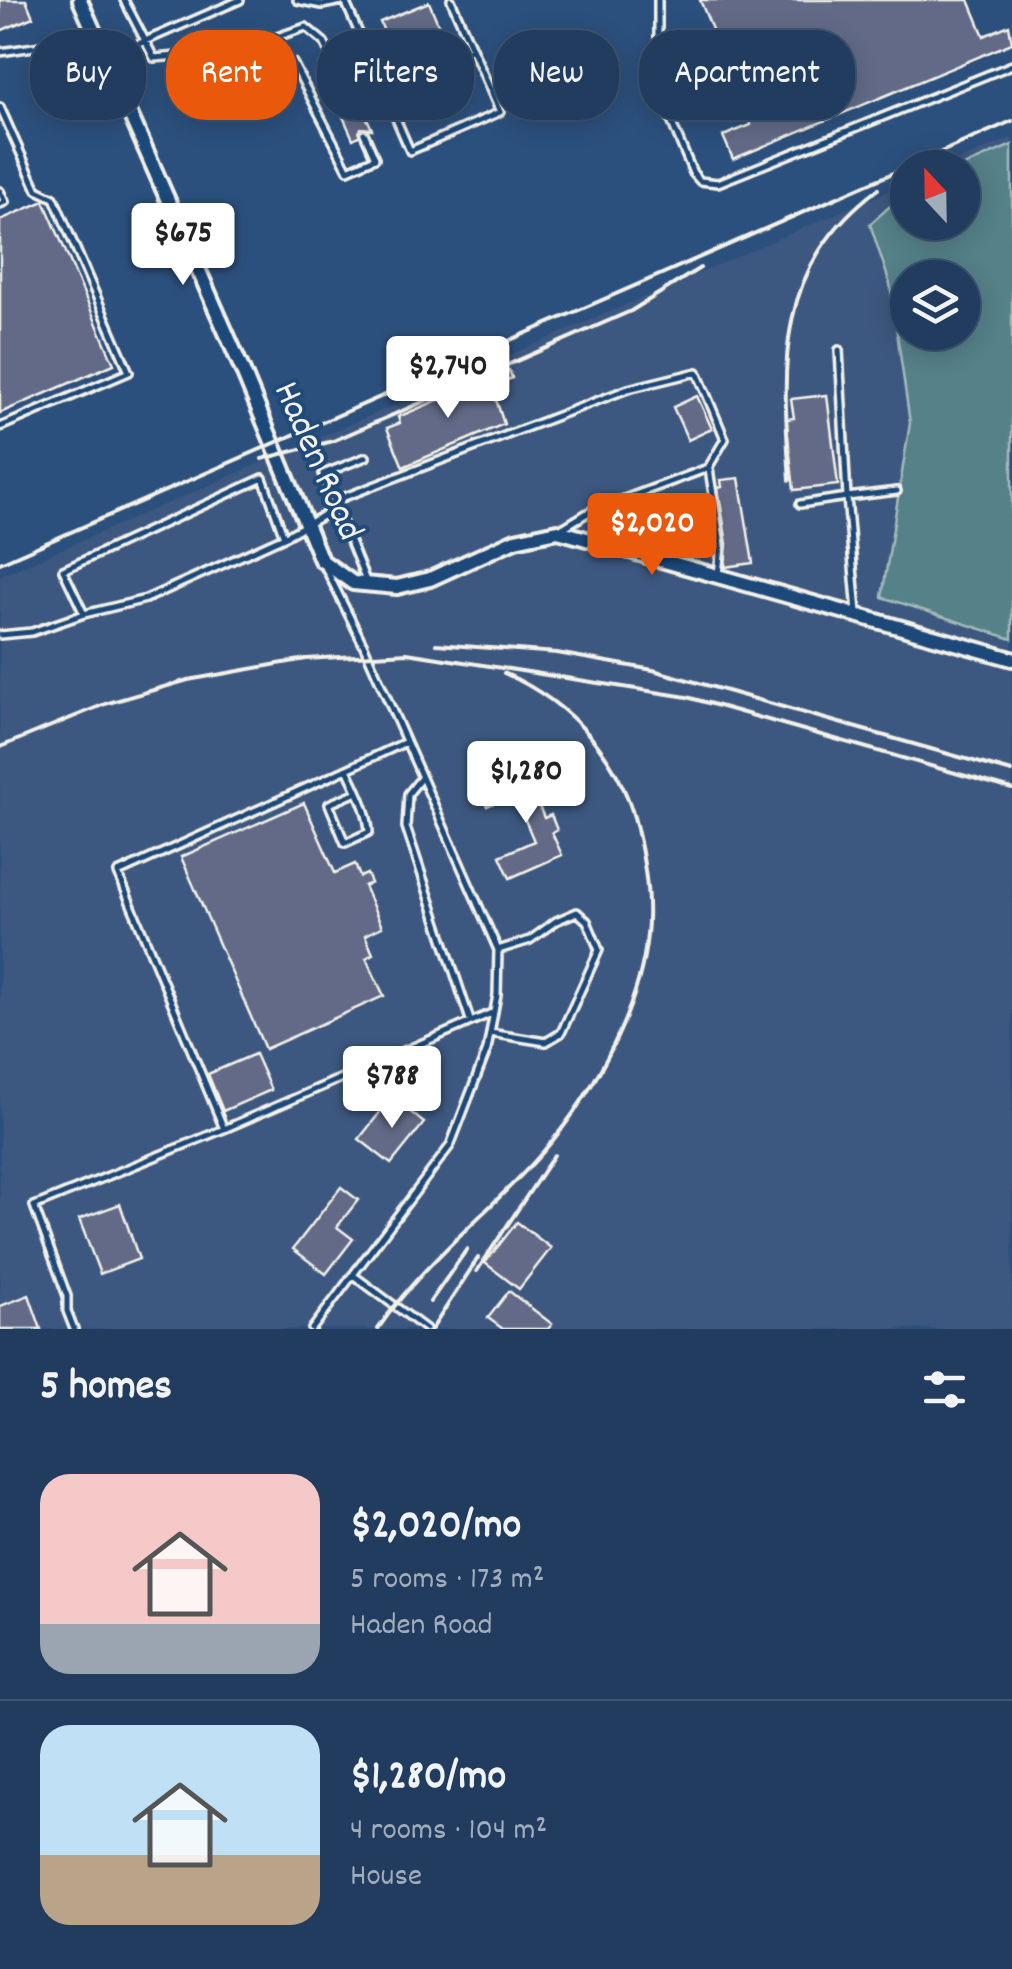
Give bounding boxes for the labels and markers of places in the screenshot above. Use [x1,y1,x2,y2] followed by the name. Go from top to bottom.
[124,203,242,288] pin: $675
[367,336,529,421] pin: $2,740
[571,493,733,578] pin: $2,020
[445,741,607,826] pin: $1,280
[333,1046,451,1131] pin: $788

